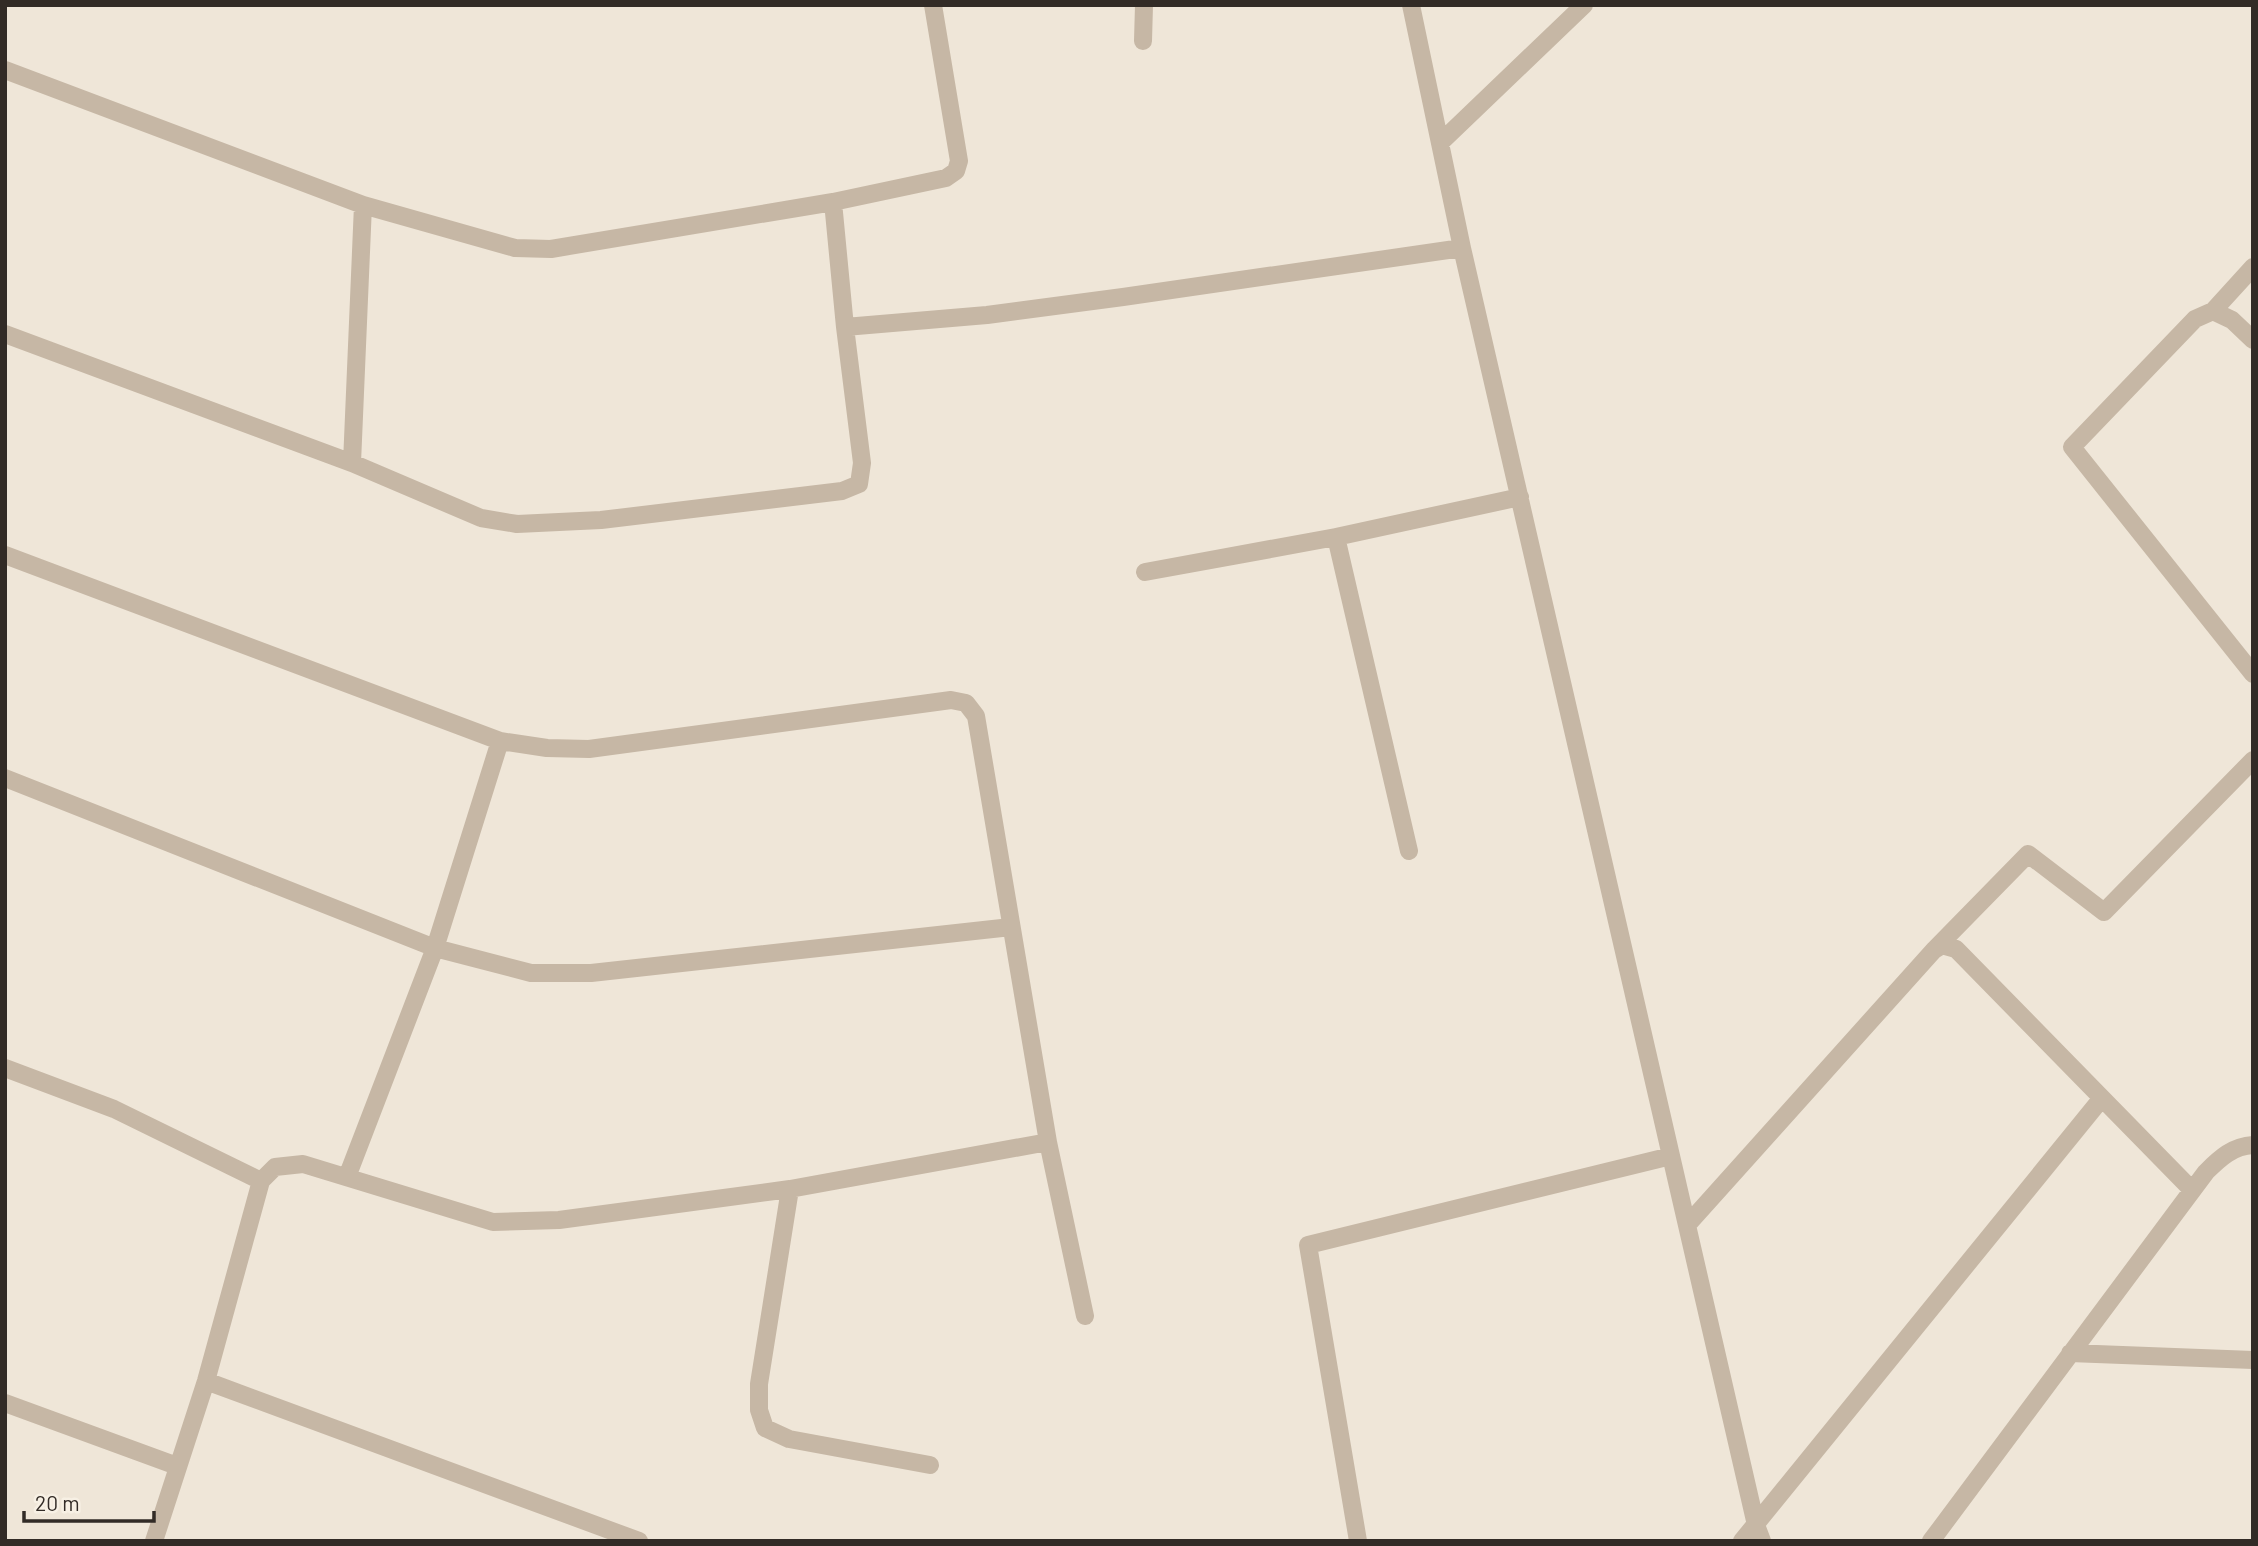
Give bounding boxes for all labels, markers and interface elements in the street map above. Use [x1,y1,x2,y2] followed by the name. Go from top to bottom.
[24,1480,154,1524] scale bar
[35,1490,80,1515] text: 20 m

